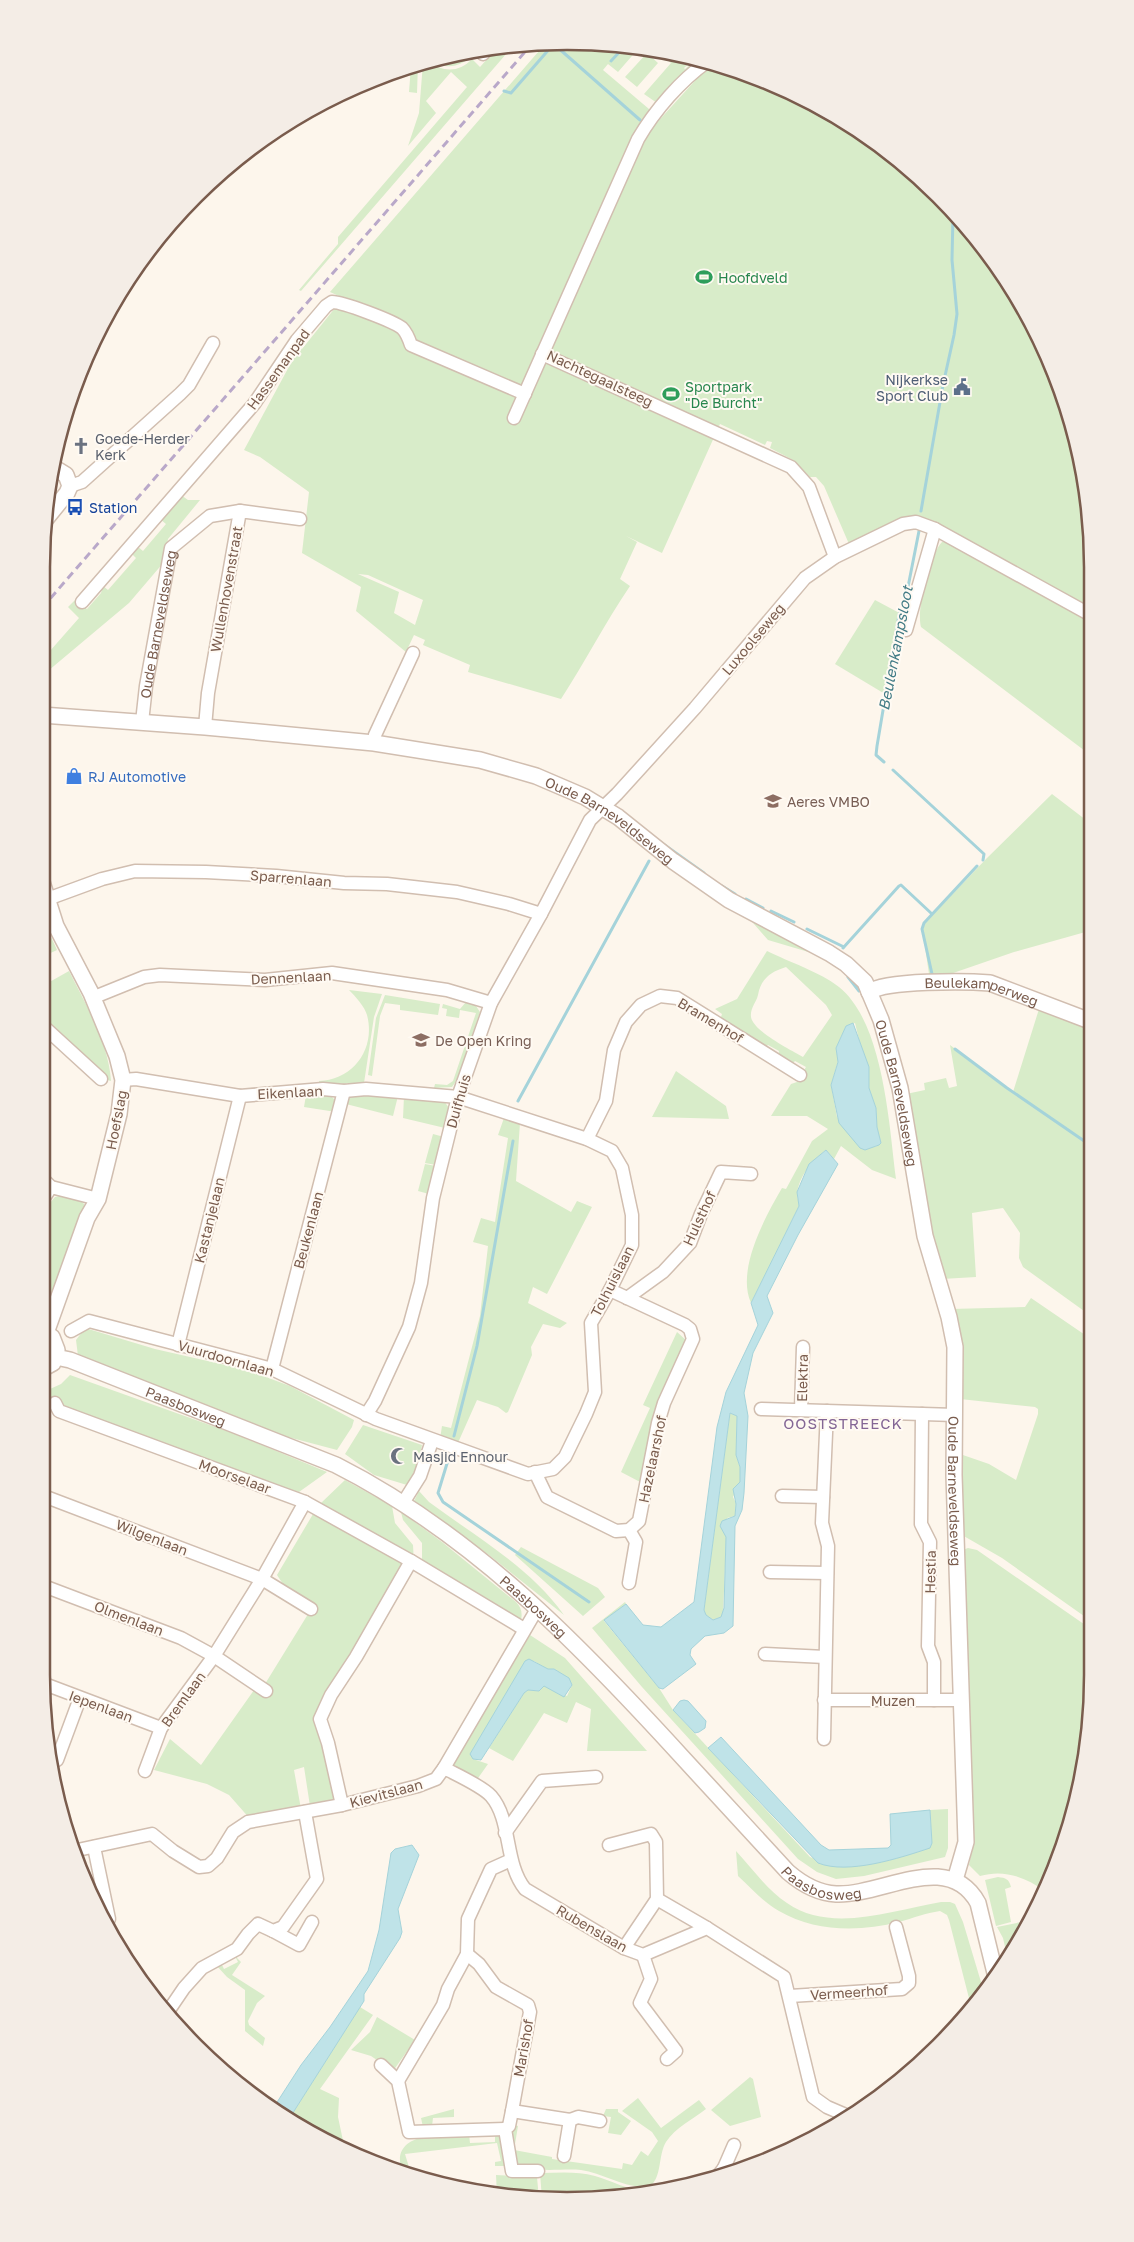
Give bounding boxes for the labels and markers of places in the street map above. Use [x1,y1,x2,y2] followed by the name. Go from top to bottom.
[694,267,714,287] sports icon: Hoofdveld
[718,269,788,286] place label: Hoofdveld
[876,371,948,404] place label: Nijkerkse Sport Club
[952,377,972,397] public building icon: Nijkerkse Sport Club
[685,378,762,411] place label: Sportpark "De Burcht"
[661,384,681,404] sports icon: Sportpark "De Burcht"
[95,430,190,463] place label: Goede-Herder Kerk
[71,436,91,456] church icon: Goede-Herder Kerk
[65,497,85,517] bus stop icon: Station
[89,499,137,516] place label: Station
[64,766,84,786] shop icon: RJ Automotive
[88,768,186,785] place label: RJ Automotive
[763,791,783,811] school or university icon: Aeres VMBO
[787,793,870,810] place label: Aeres VMBO
[411,1030,431,1050] school or university icon: De Open Kring
[435,1032,532,1049] place label: De Open Kring
[389,1446,409,1466] mosque icon: Masjid Ennour
[413,1448,509,1465] place label: Masjid Ennour

